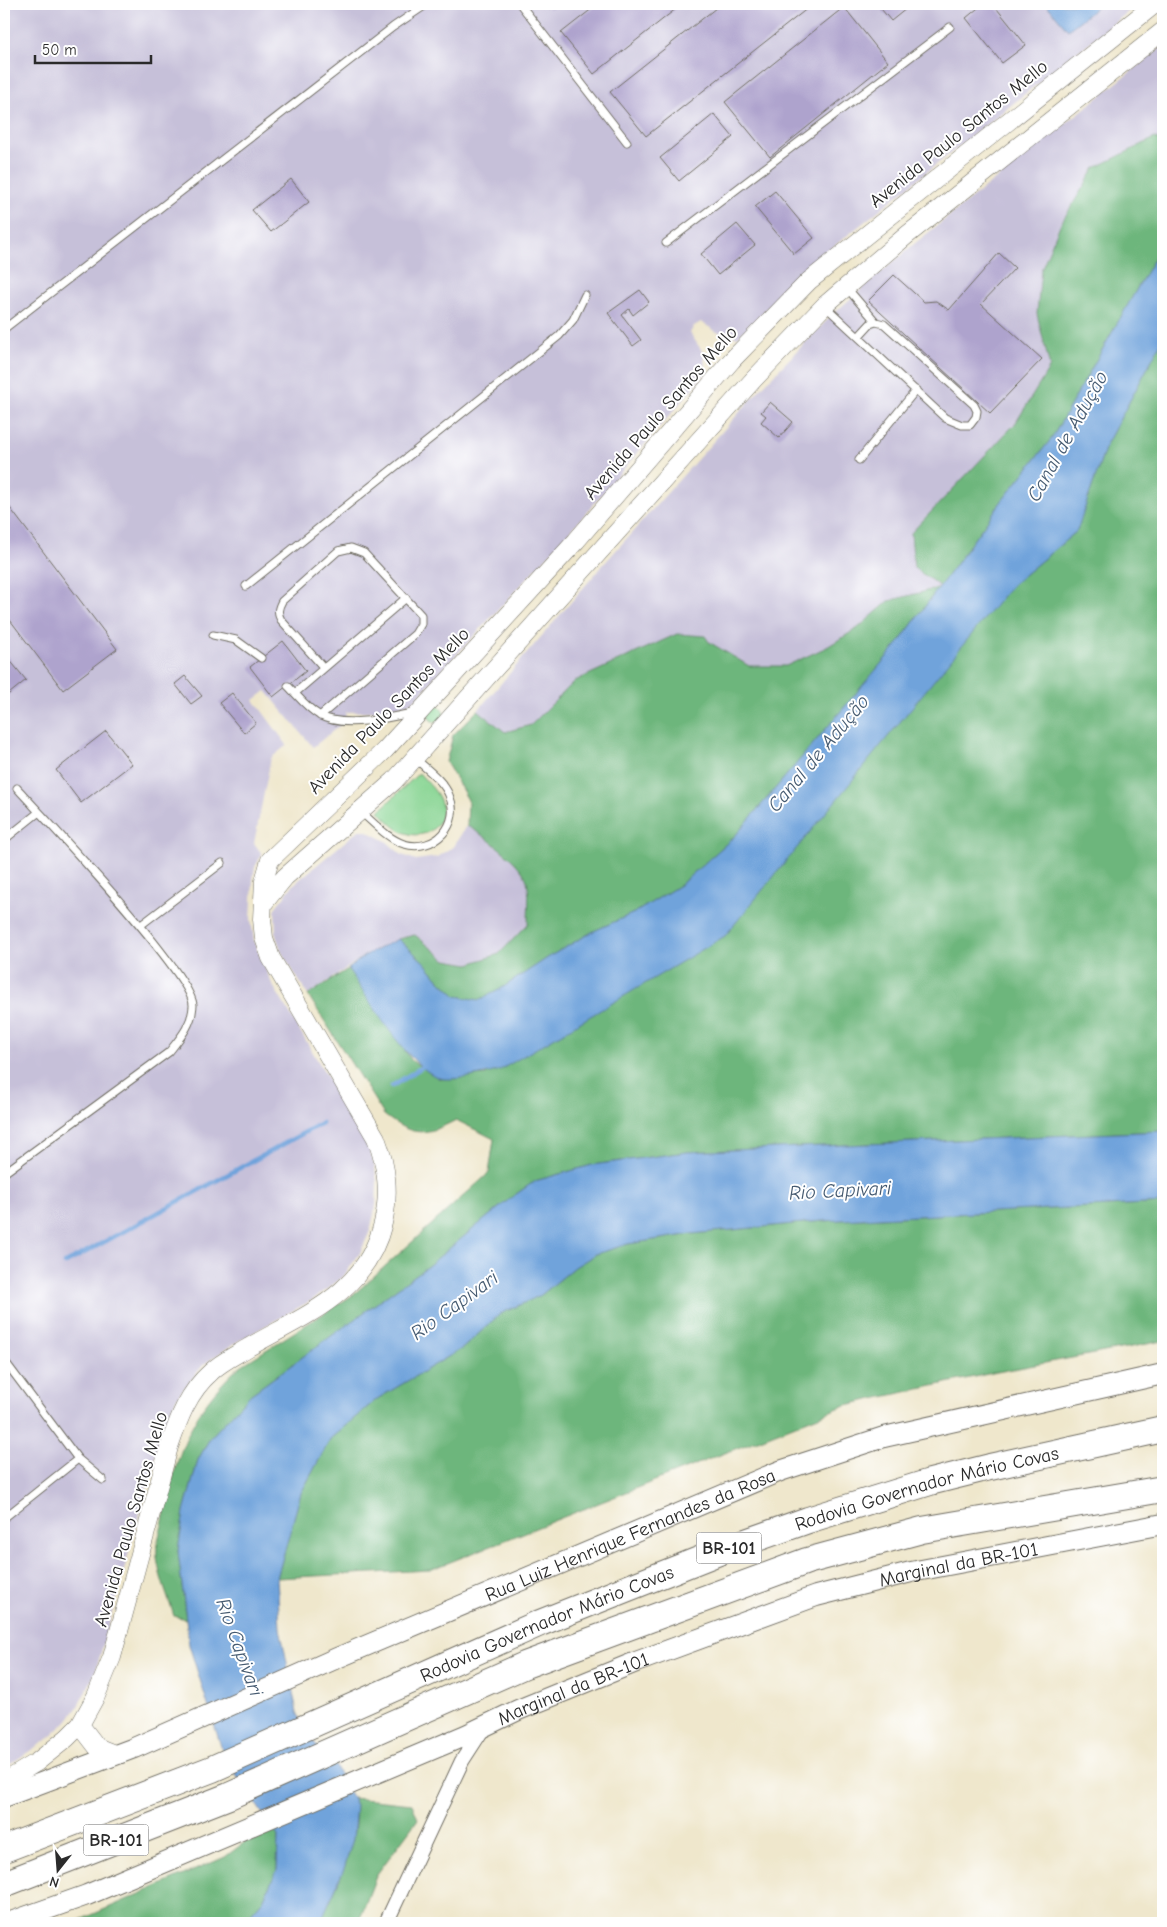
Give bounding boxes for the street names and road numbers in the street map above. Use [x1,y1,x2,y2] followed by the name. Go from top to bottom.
[865,55,1052,212] street label: Avenida Paulo Santos Mello
[579,321,742,504] street label: Avenida Paulo Santos Mello
[303,623,474,798] street label: Avenida Paulo Santos Mello
[90,1409,172,1629] street label: Avenida Paulo Santos Mello
[792,1442,1061,1536] street label: Rodovia Governador Mário Covas
[482,1464,779,1606] street label: Rua Luiz Henrique Fernandes da Rosa
[696,1532,762,1564] road number: BR-101
[877,1538,1040,1592] street label: Marginal da BR-101
[417,1561,677,1687] street label: Rodovia Governador Mário Covas
[494,1648,652,1730] street label: Marginal da BR-101
[84,1824,148,1856] road number: BR-101

